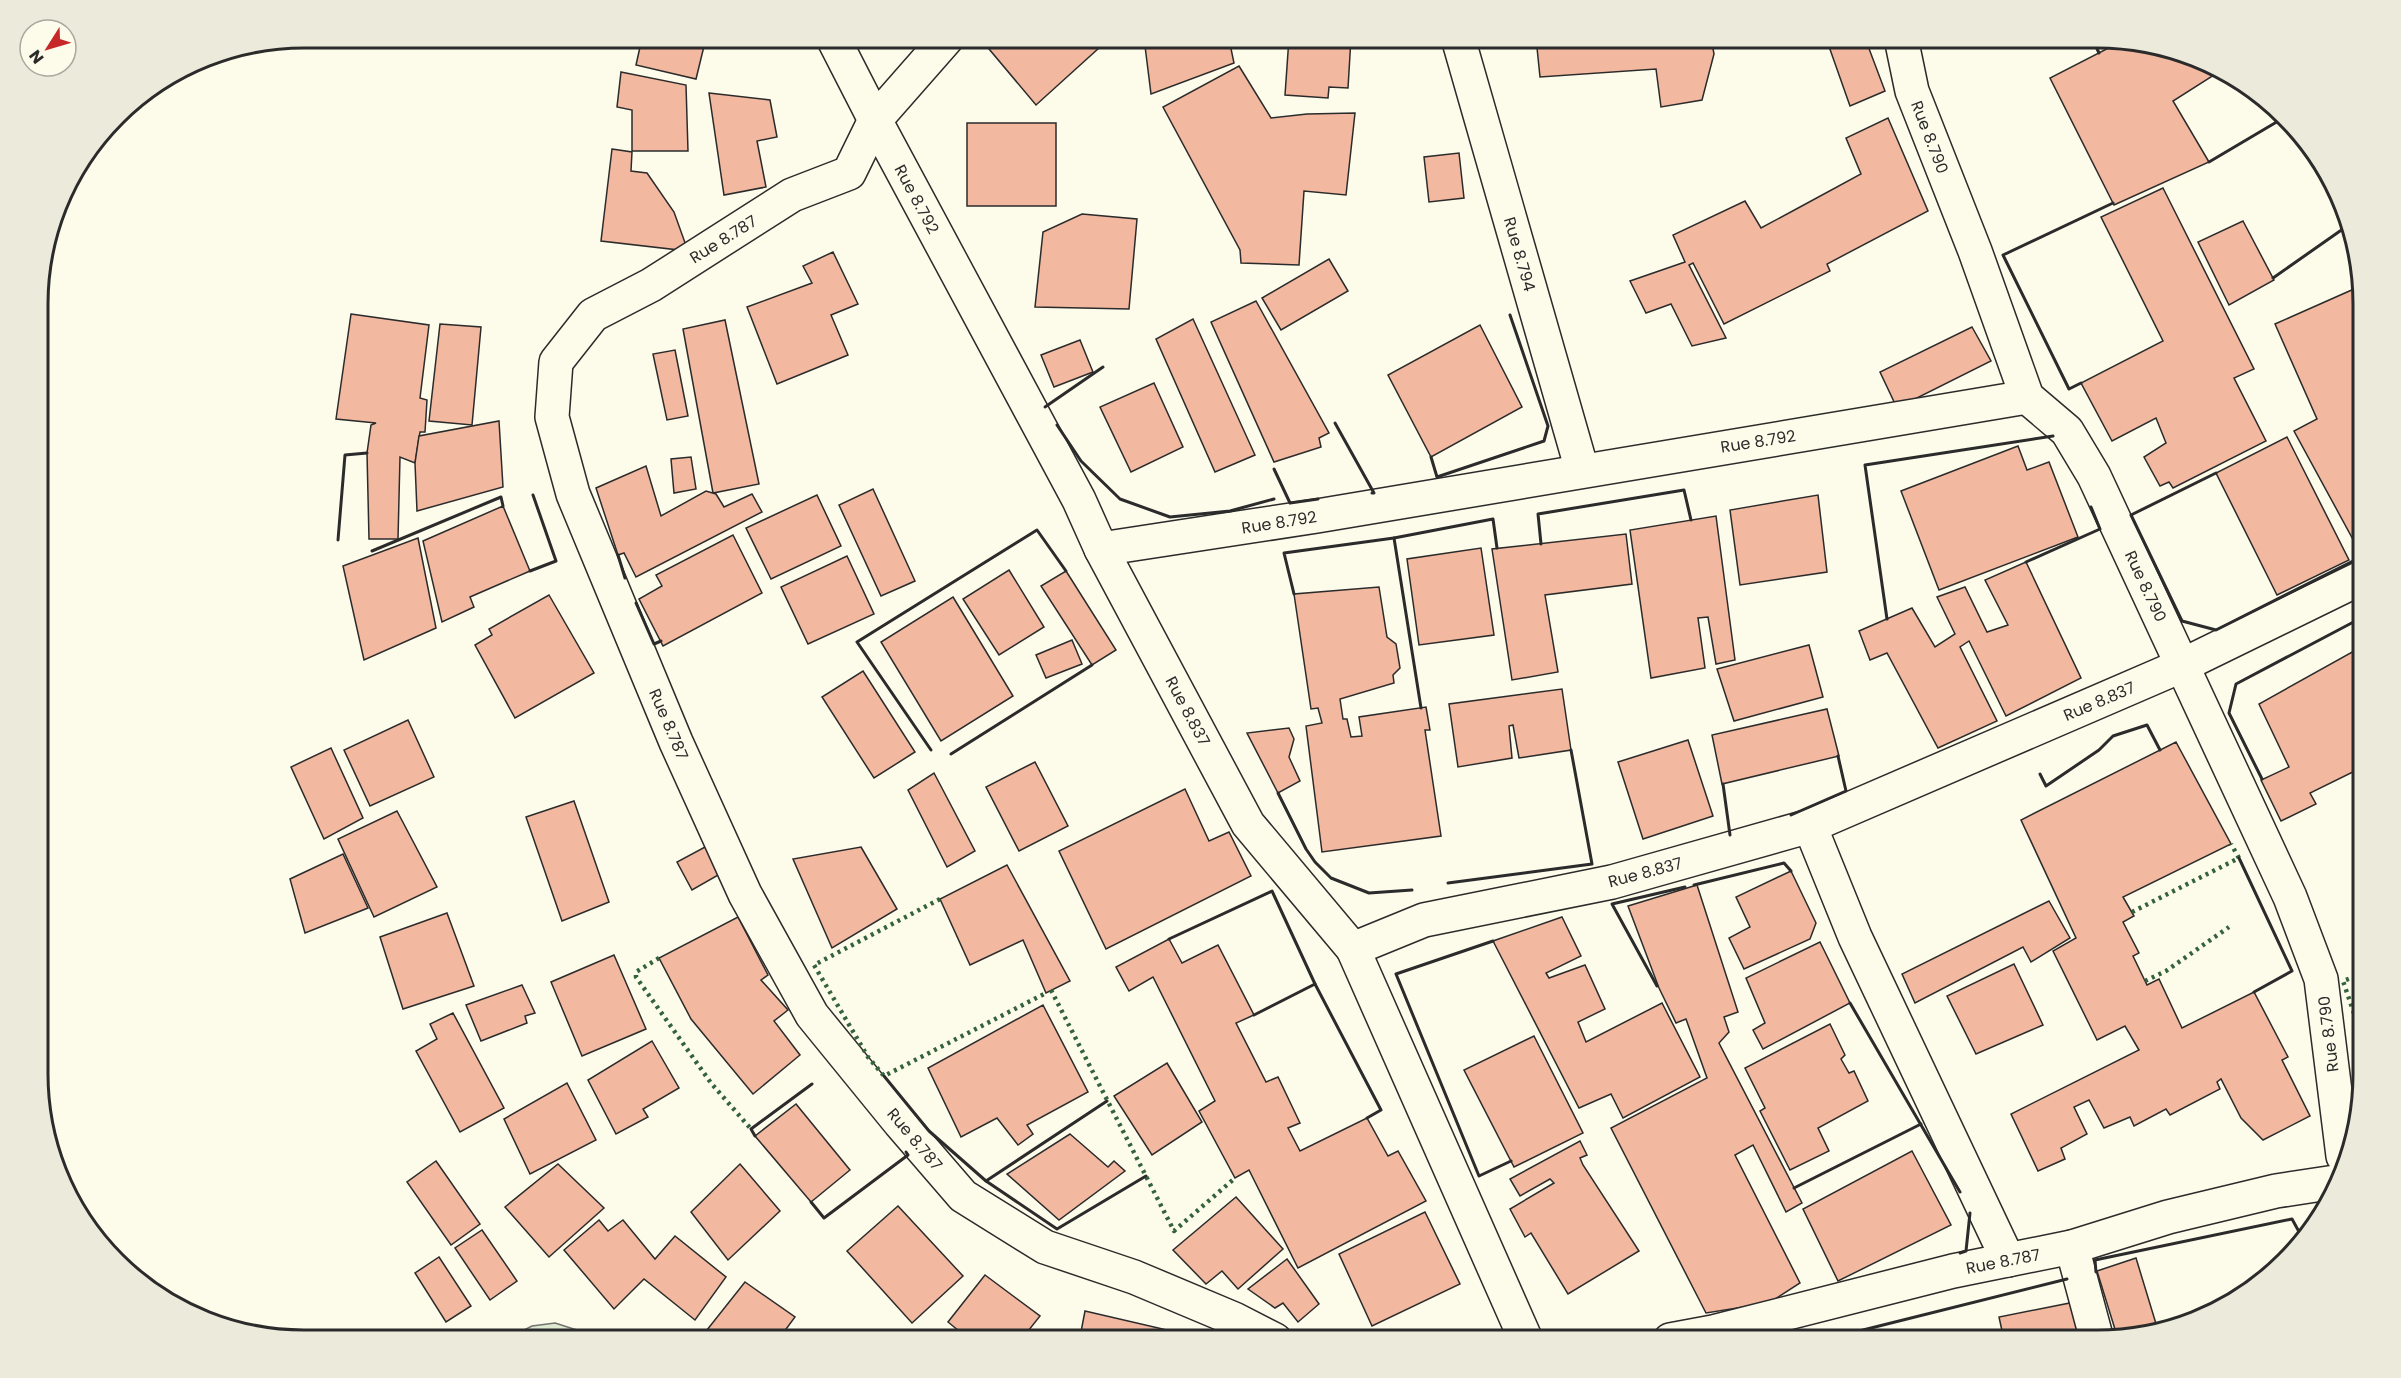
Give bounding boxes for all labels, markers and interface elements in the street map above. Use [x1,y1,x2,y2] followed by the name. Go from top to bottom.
[18,18,78,78] north arrow
[24,45,49,68] text: N
[1905,97,1954,177] street label: Rue 8.790
[889,160,944,238] street label: Rue 8.792
[685,210,761,269] street label: Rue 8.787
[1498,214,1541,294] street label: Rue 8.794
[1719,424,1797,459] street label: Rue 8.792
[1240,505,1318,540] street label: Rue 8.792
[2119,547,2172,626] street label: Rue 8.790
[1160,672,1216,750] street label: Rue 8.837
[2060,676,2139,727] street label: Rue 8.837
[643,685,694,764] street label: Rue 8.787
[1606,851,1685,893] street label: Rue 8.837
[2312,995,2345,1073] street label: Rue 8.790
[882,1103,948,1176] street label: Rue 8.787
[1964,1243,2042,1280] street label: Rue 8.787

